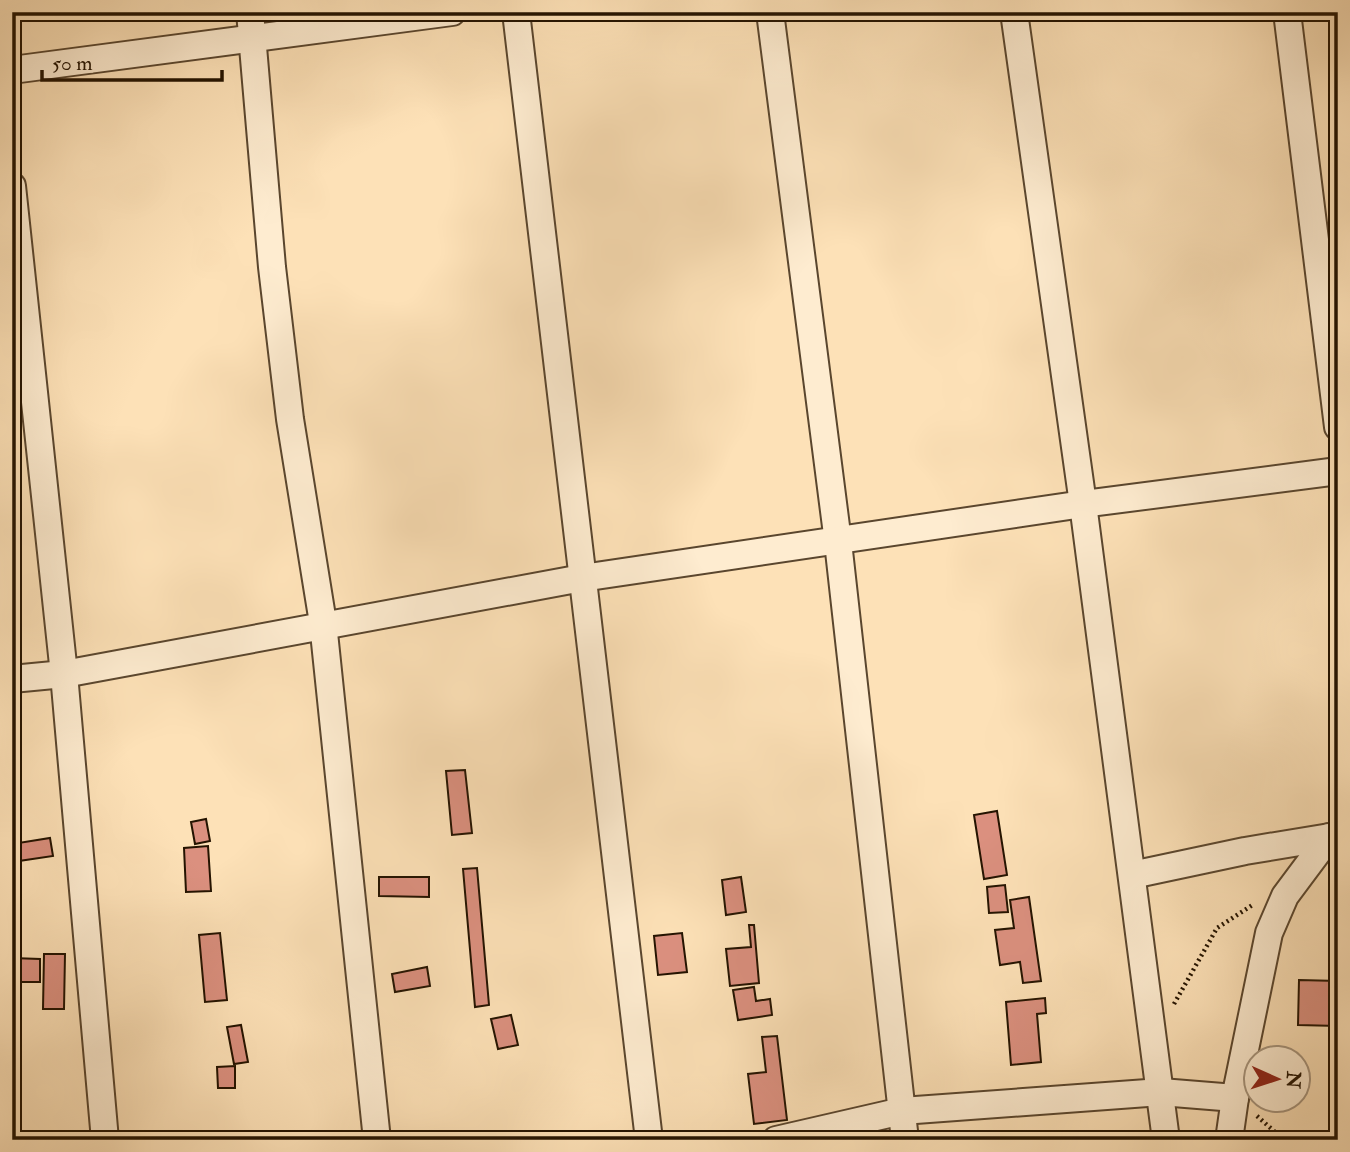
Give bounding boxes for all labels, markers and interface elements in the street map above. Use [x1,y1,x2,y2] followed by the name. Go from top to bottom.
[42,38,222,82] scale bar
[52,50,93,77] text: 50 m
[1242,1044,1312,1114] north arrow
[1280,1070,1305,1090] text: N

